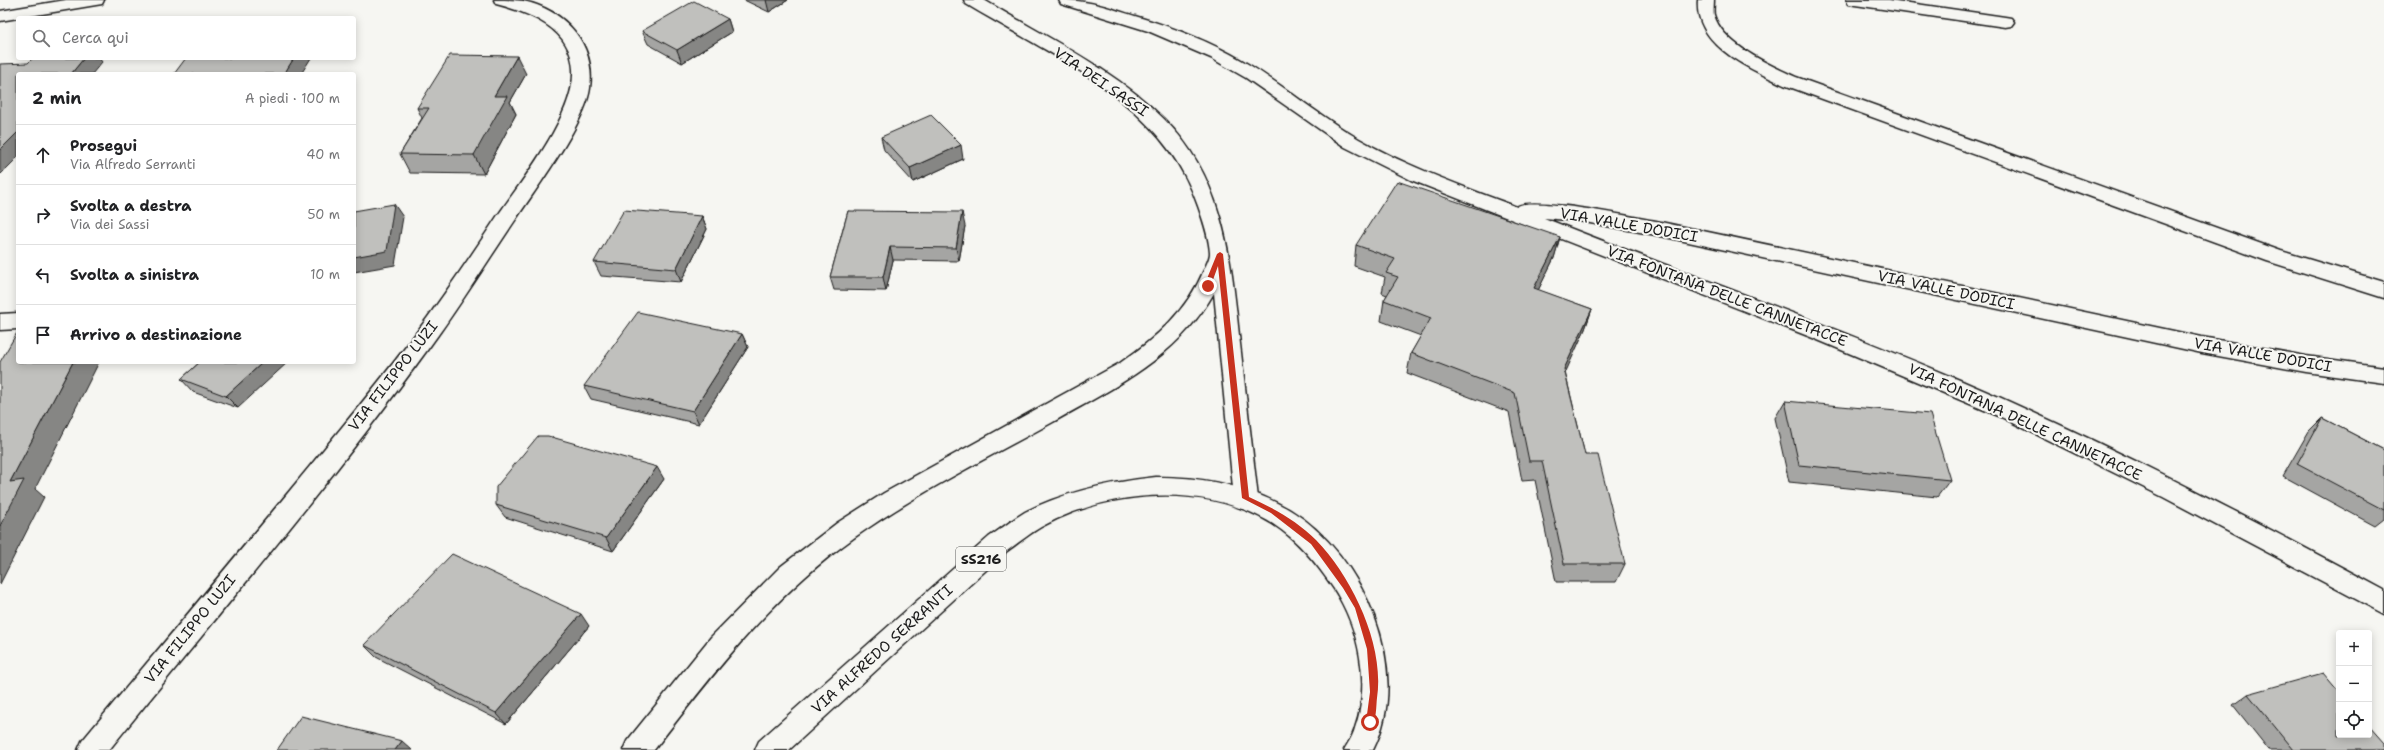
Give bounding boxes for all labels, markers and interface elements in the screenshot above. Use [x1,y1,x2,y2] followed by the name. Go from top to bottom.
[16,16,356,60] search box
[30,27,52,49] icon: search
[62,28,129,48] text: Cerca qui
[1050,43,1152,121] street label: VIA DEI SASSI
[32,87,82,109] text: 2 min
[245,90,340,107] text: A piedi · 100 m
[70,136,137,156] text: Prosegui
[32,144,54,166] icon: ahead
[306,146,340,163] text: 40 m
[70,156,196,173] text: Via Alfredo Serranti
[70,196,192,216] text: Svolta a destra
[1558,203,1700,247] street label: VIA VALLE DODICI
[32,204,54,226] icon: right
[307,206,340,223] text: 50 m
[70,216,149,233] text: Via dei Sassi
[1604,241,1850,351] street label: VIA FONTANA DELLE CANNETACCE
[32,264,54,286] icon: left
[70,265,199,285] text: Svolta a sinistra
[310,266,340,283] text: 10 m
[1876,266,2016,314] street label: VIA VALLE DODICI
[1199,277,1217,295] route end
[344,317,442,435] street label: VIA FILIPPO LUZI
[32,324,54,346] icon: arrive
[70,325,242,345] text: Arrivo a destinazione
[2192,333,2334,377] street label: VIA VALLE DODICI
[1905,359,2145,485] street label: VIA FONTANA DELLE CANNETACCE
[956,547,1006,571] road number: SS216
[140,570,240,688] street label: VIA FILIPPO LUZI
[807,580,957,718] street label: VIA ALFREDO SERRANTI
[2336,630,2372,738] map controls
[2336,630,2372,666] button: +
[2336,666,2372,702] button: −
[2336,702,2372,738] button: locate
[1361,713,1379,731] route start

